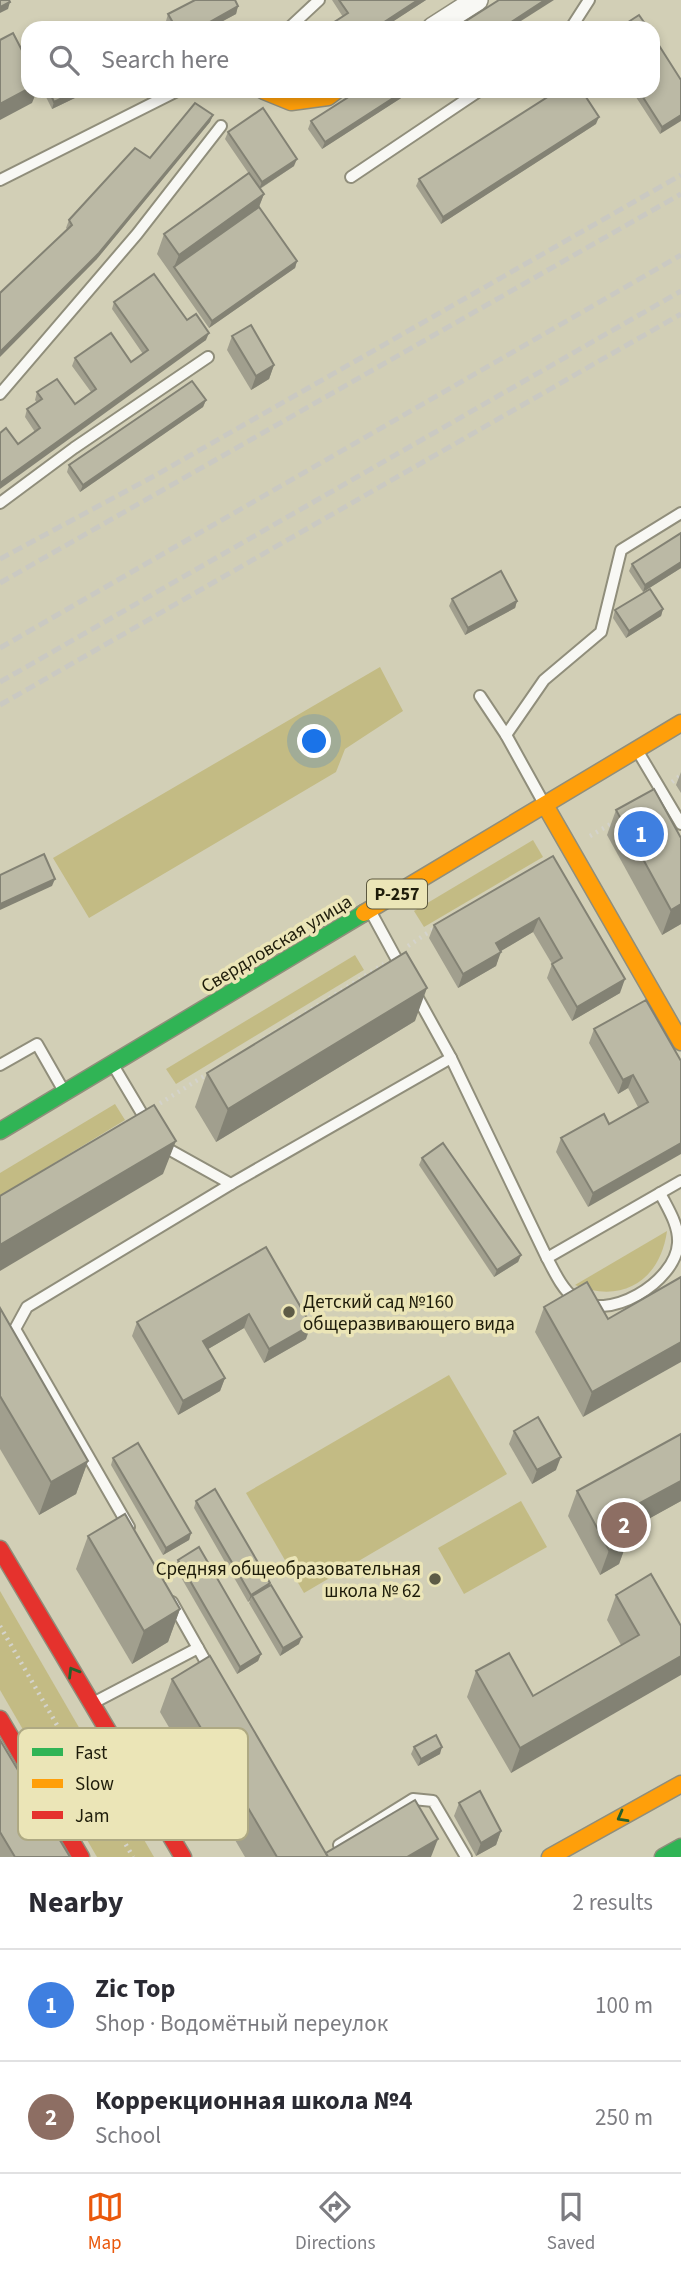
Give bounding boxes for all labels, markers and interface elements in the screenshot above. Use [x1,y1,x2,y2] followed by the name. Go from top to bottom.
[21,21,660,98] search box
[45,41,83,79] icon: search
[101,41,229,78] text: Search here
[297,724,331,758] your location
[618,808,664,860] pin: 1
[367,880,427,908] road number: Р-257
[196,888,357,1000] street label: Свердловская улица
[303,1289,515,1338] place label: Детский сад №160 общеразвивающего вида
[281,1304,297,1320] marker: Детский сад №160 общеразвивающего вида
[601,1499,647,1551] pin: 2
[156,1556,421,1605] place label: Средняя общеобразовательная школа № 62
[427,1571,443,1587] marker: Средняя общеобразовательная школа № 62
[69,1666,82,1679] one-way arrow
[18,1728,248,1840] legend
[75,1740,108,1767] text: Fast
[75,1771,114,1798] text: Slow
[75,1803,109,1830] text: Jam
[616,1809,629,1822] one-way arrow
[28,1881,123,1924] text: Nearby
[573,1886,653,1919] text: 2 results
[95,1970,175,2007] text: Zic Top
[45,1989,57,2022] text: 1
[595,1989,653,2022] text: 100 m
[95,2007,388,2040] text: Shop · Водомётный переулок
[95,2082,412,2119] text: Коррекционная школа №4
[45,2101,57,2134] text: 2
[595,2101,653,2134] text: 250 m
[95,2119,161,2152] text: School
[86,2188,124,2257] tab: Map
[295,2188,375,2257] tab: Directions
[547,2188,595,2257] tab: Saved

